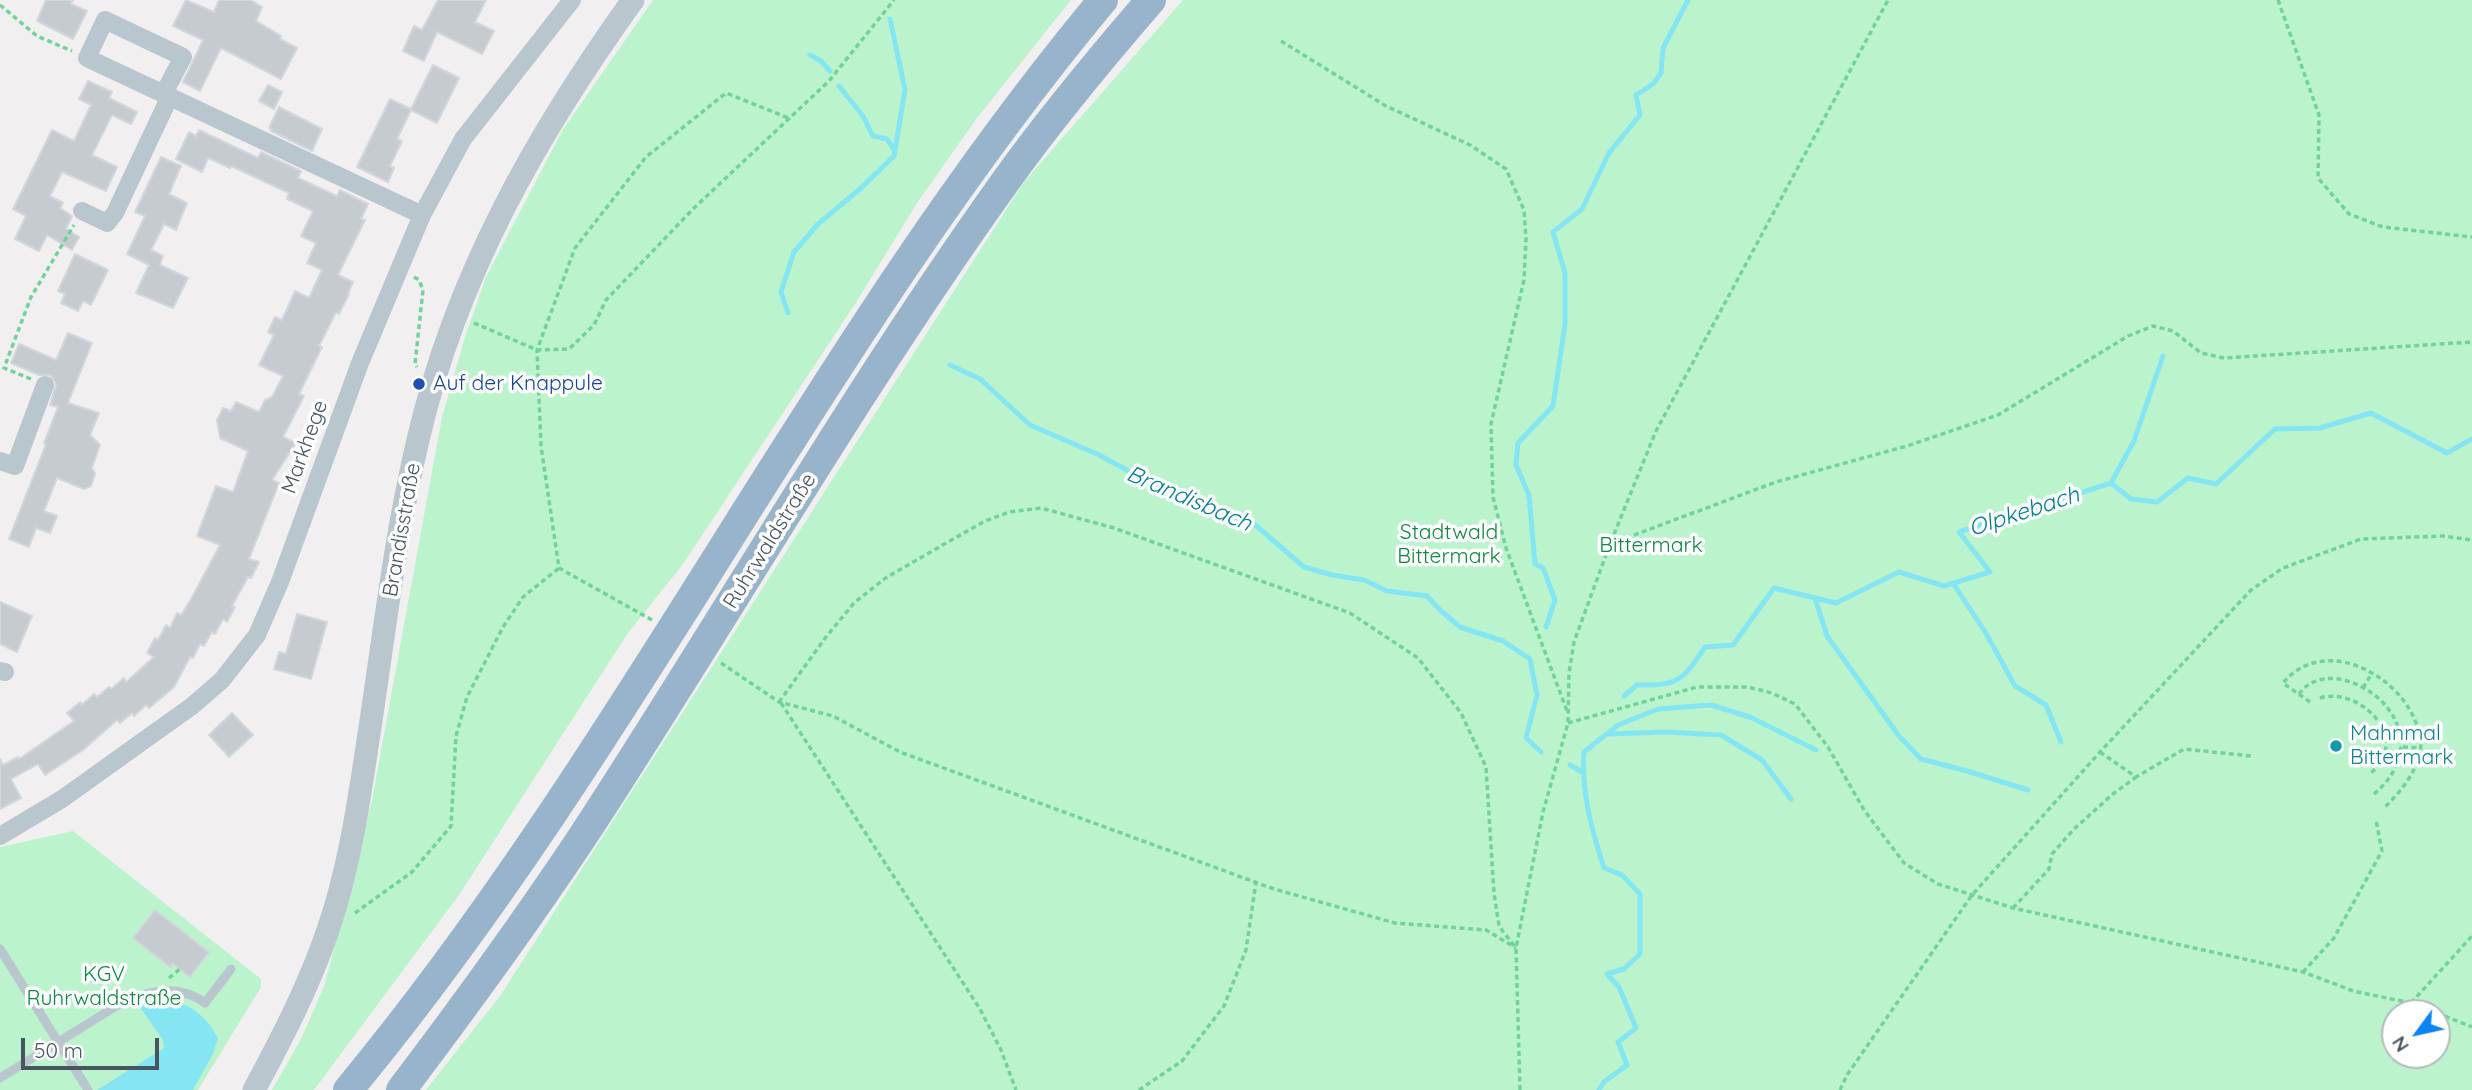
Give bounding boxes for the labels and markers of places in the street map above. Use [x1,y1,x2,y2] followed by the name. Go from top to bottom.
[433,371,603,397] place label: Auf der Knappule
[411,376,427,392] marker: Auf der Knappule
[2350,721,2453,771] place label: Mahnmal Bittermark
[2328,738,2344,754] marker: Mahnmal Bittermark

